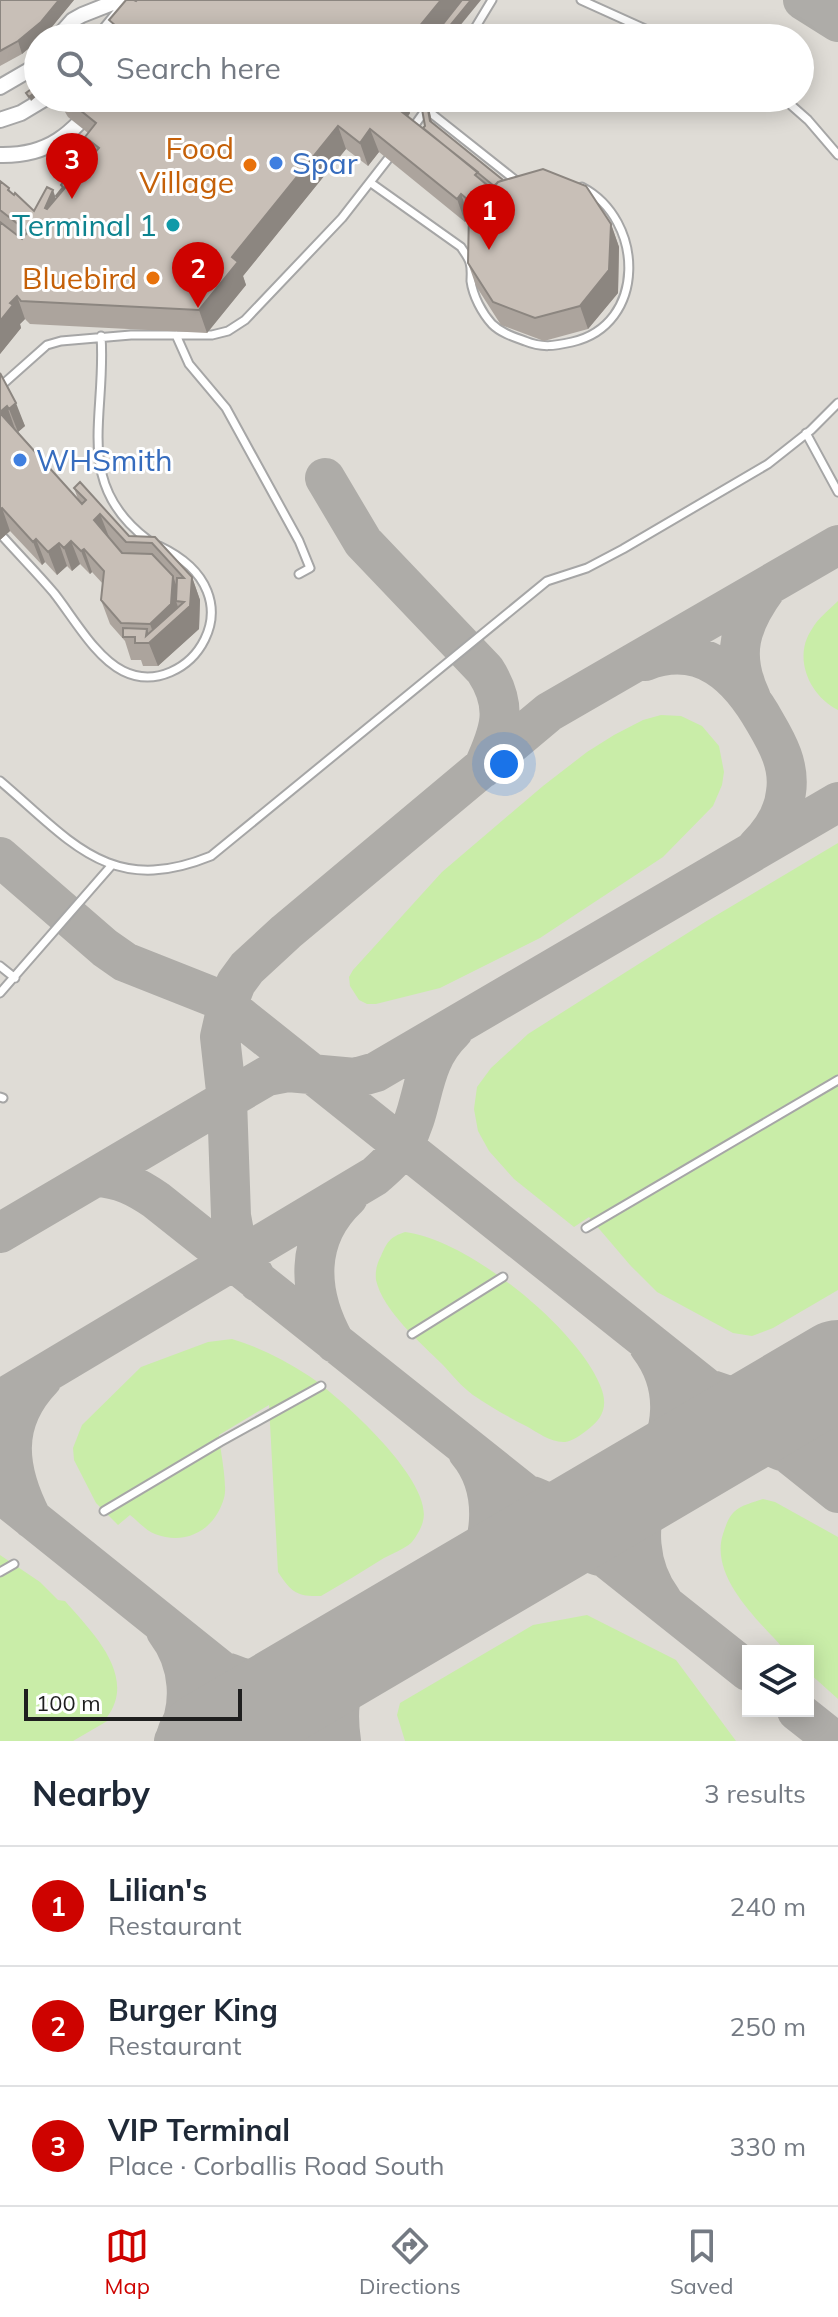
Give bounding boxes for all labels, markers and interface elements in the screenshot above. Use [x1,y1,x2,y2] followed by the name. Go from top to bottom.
[24,24,814,112] search box
[52,46,96,90] icon: search
[116,49,281,87] text: Search here
[139,129,234,201] place label: Food Village
[46,133,98,199] pin: 3
[292,144,358,182] place label: Spar
[267,154,285,172] marker: Spar
[241,156,259,174] marker: Food Village
[463,184,515,250] pin: 1
[12,206,157,244] place label: Terminal 1
[164,216,182,234] marker: Terminal 1
[172,242,224,308] pin: 2
[22,259,137,297] place label: Bluebird
[144,269,162,287] marker: Bluebird
[36,441,173,479] place label: WHSmith
[11,451,29,469] marker: WHSmith
[484,744,524,784] your location
[742,1645,814,1717] map controls
[742,1645,814,1717] button: layers
[24,1685,242,1721] scale bar
[36,1689,101,1717] text: 100 m
[32,1772,150,1815] text: Nearby
[704,1777,806,1810] text: 3 results
[108,1871,207,1909] text: Lilian's
[50,1890,66,1923] text: 1
[730,1890,806,1923] text: 240 m
[108,1909,242,1942] text: Restaurant
[108,1991,278,2029] text: Burger King
[50,2010,66,2043] text: 2
[730,2010,806,2043] text: 250 m
[108,2029,242,2062] text: Restaurant
[108,2111,290,2149] text: VIP Terminal
[50,2130,66,2163] text: 3
[730,2130,806,2163] text: 330 m
[108,2149,445,2182] text: Place · Corballis Road South
[105,2224,150,2300] tab: Map
[359,2224,461,2300] tab: Directions
[670,2224,733,2300] tab: Saved

